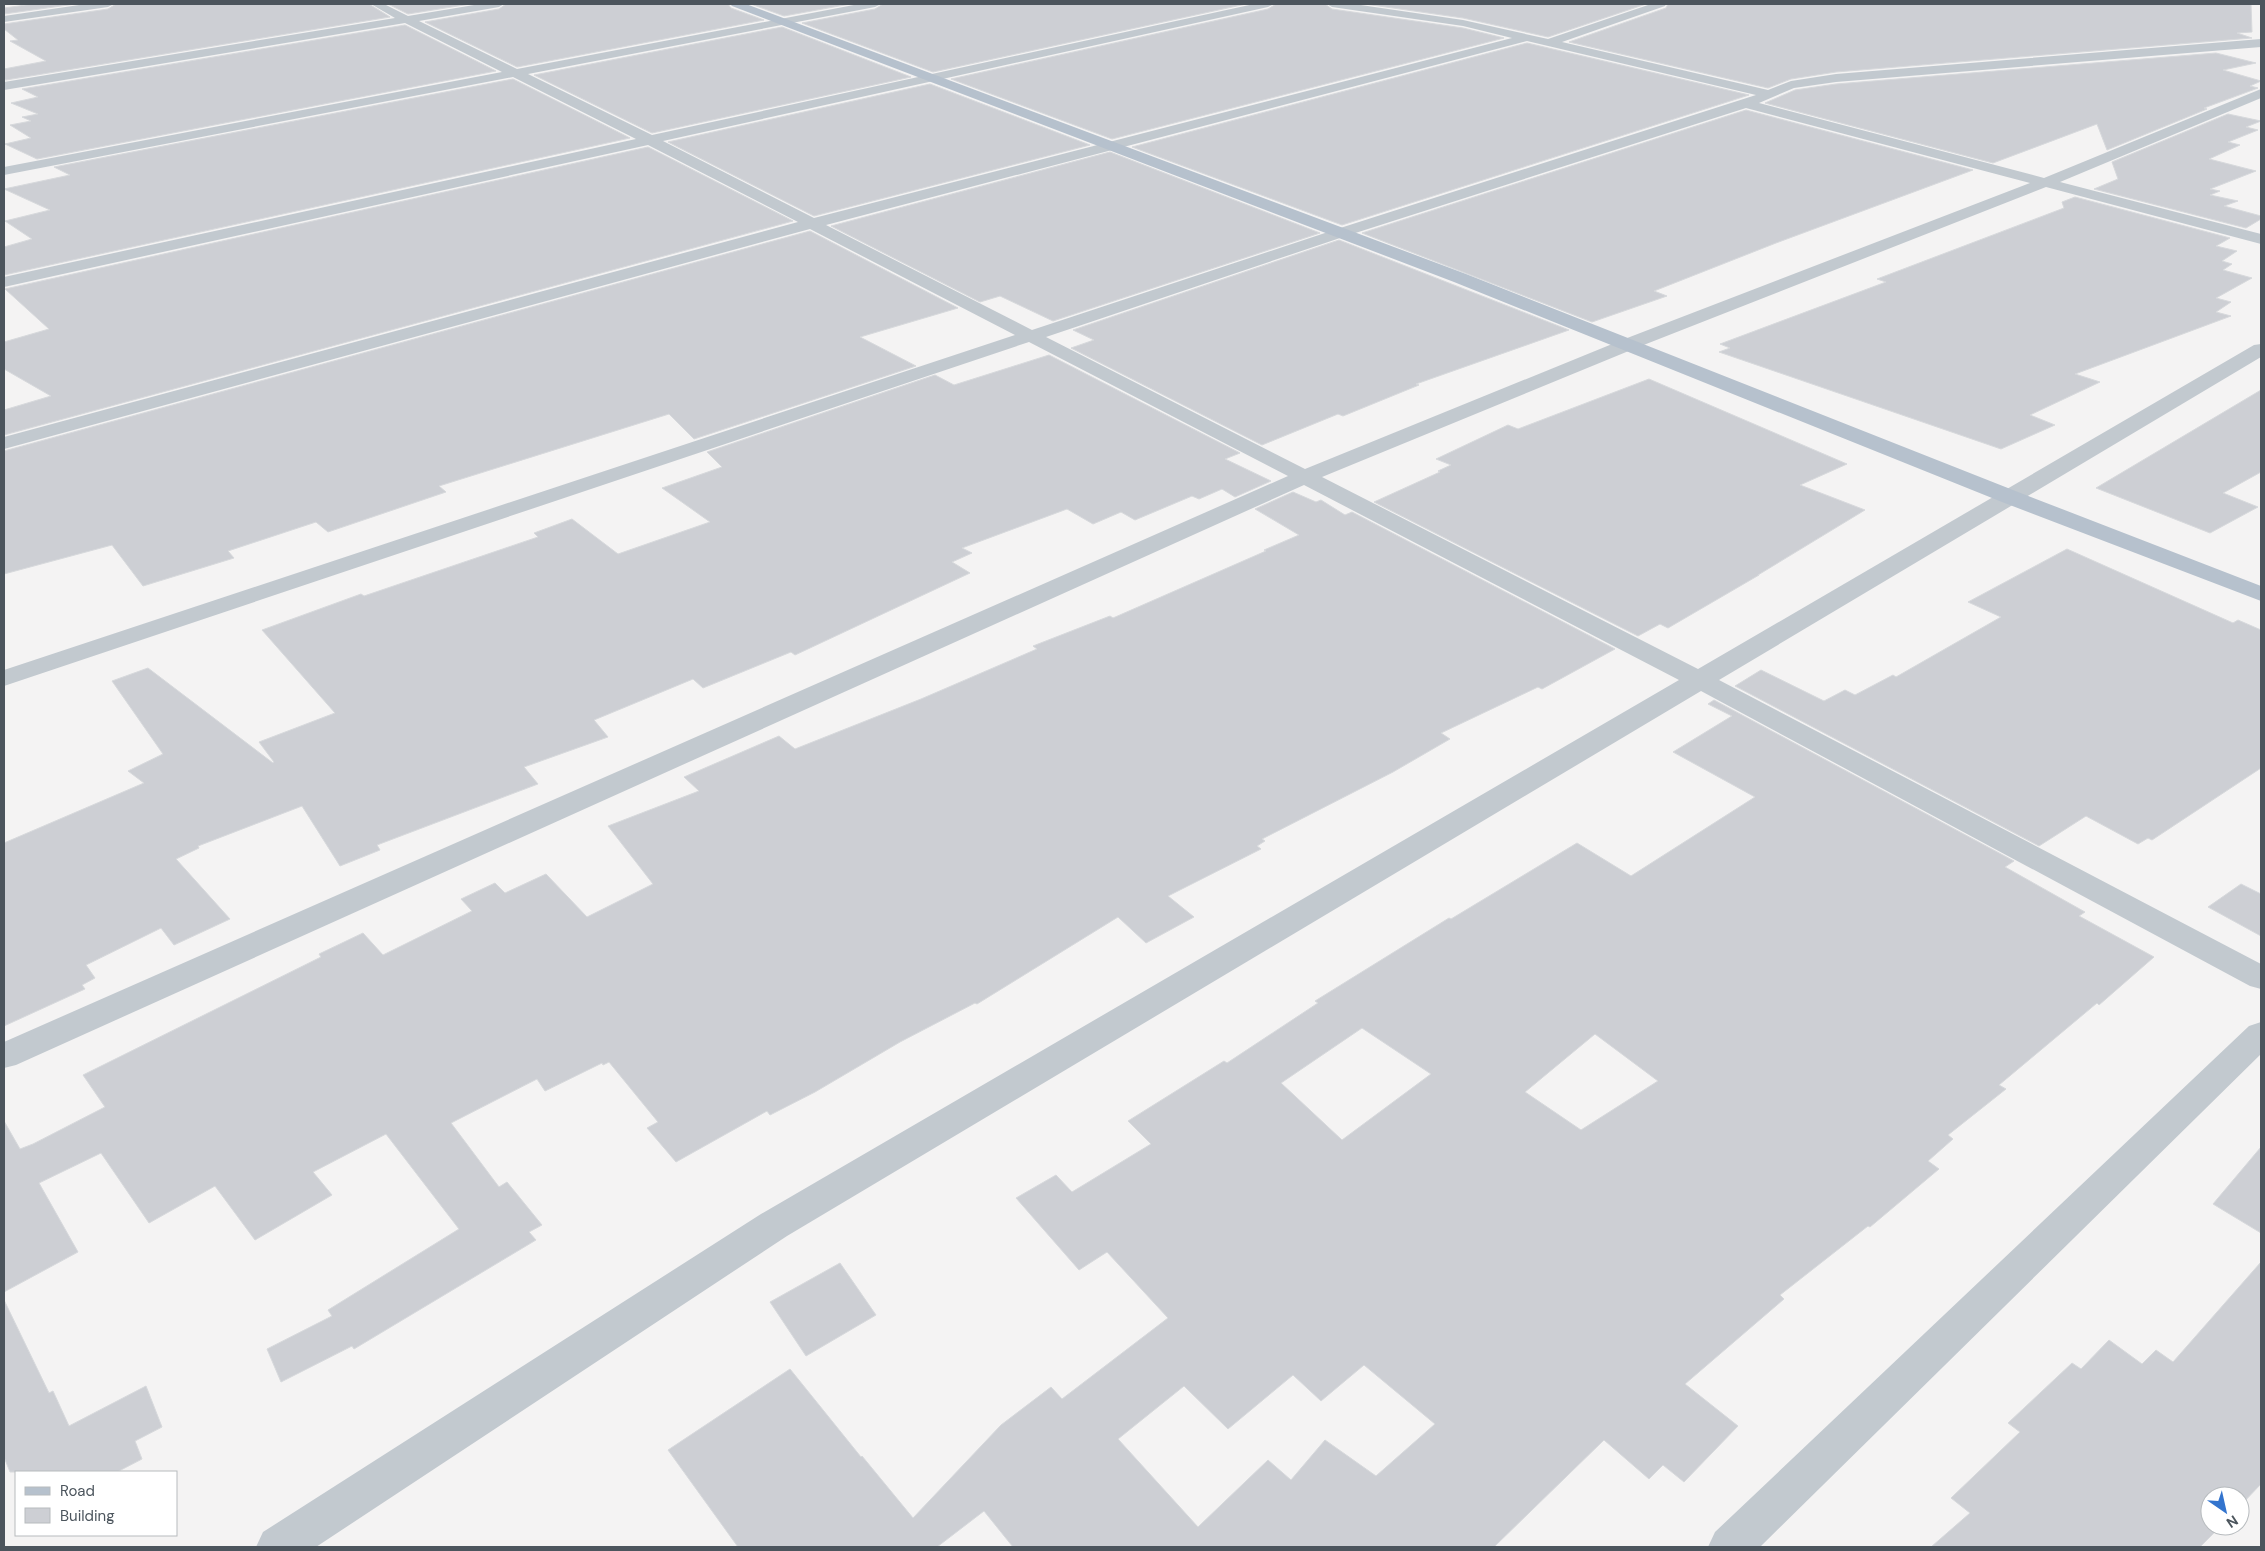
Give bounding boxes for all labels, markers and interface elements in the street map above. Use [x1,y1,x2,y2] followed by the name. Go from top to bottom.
[15,1471,178,1536] legend
[60,1481,95,1501] text: Road
[2200,1486,2250,1536] north arrow
[60,1506,115,1526] text: Building
[2223,1511,2242,1532] text: N

